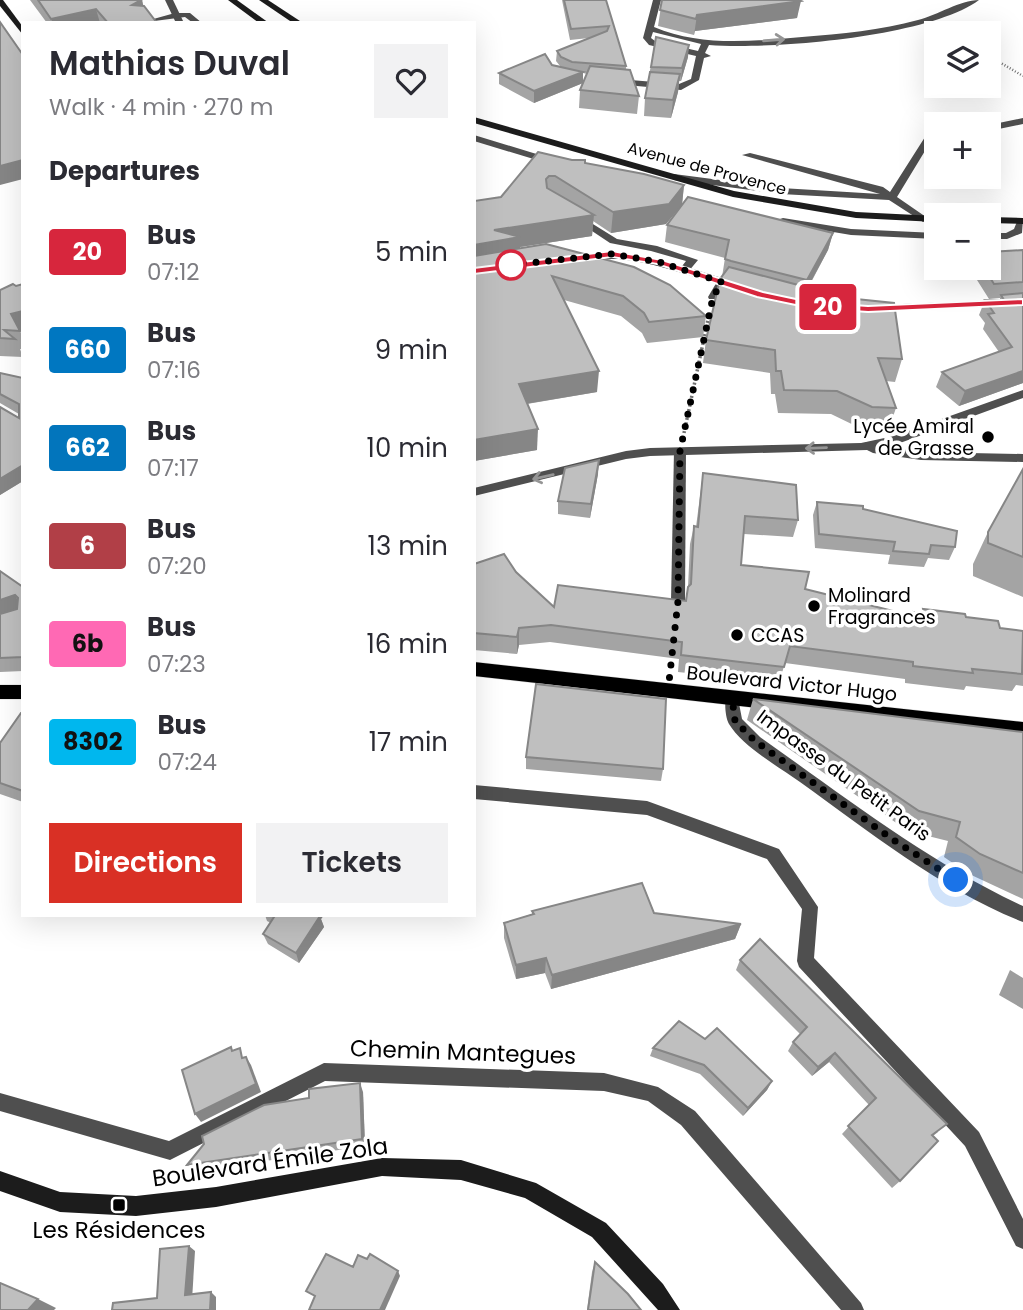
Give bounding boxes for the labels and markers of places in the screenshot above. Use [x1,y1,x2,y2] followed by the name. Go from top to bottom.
[496,250,526,280] unlabelled marker
[853,413,974,462] place label: Lycée Amiral de Grasse
[980,429,996,445] marker: Lycée Amiral de Grasse
[828,582,936,631] place label: Molinard Fragrances
[806,598,822,614] marker: Molinard Fragrances
[751,622,804,649] place label: CCAS
[729,627,745,643] marker: CCAS
[111,1197,127,1213] marker: Les Résidences
[32,1214,206,1246] place label: Les Résidences

